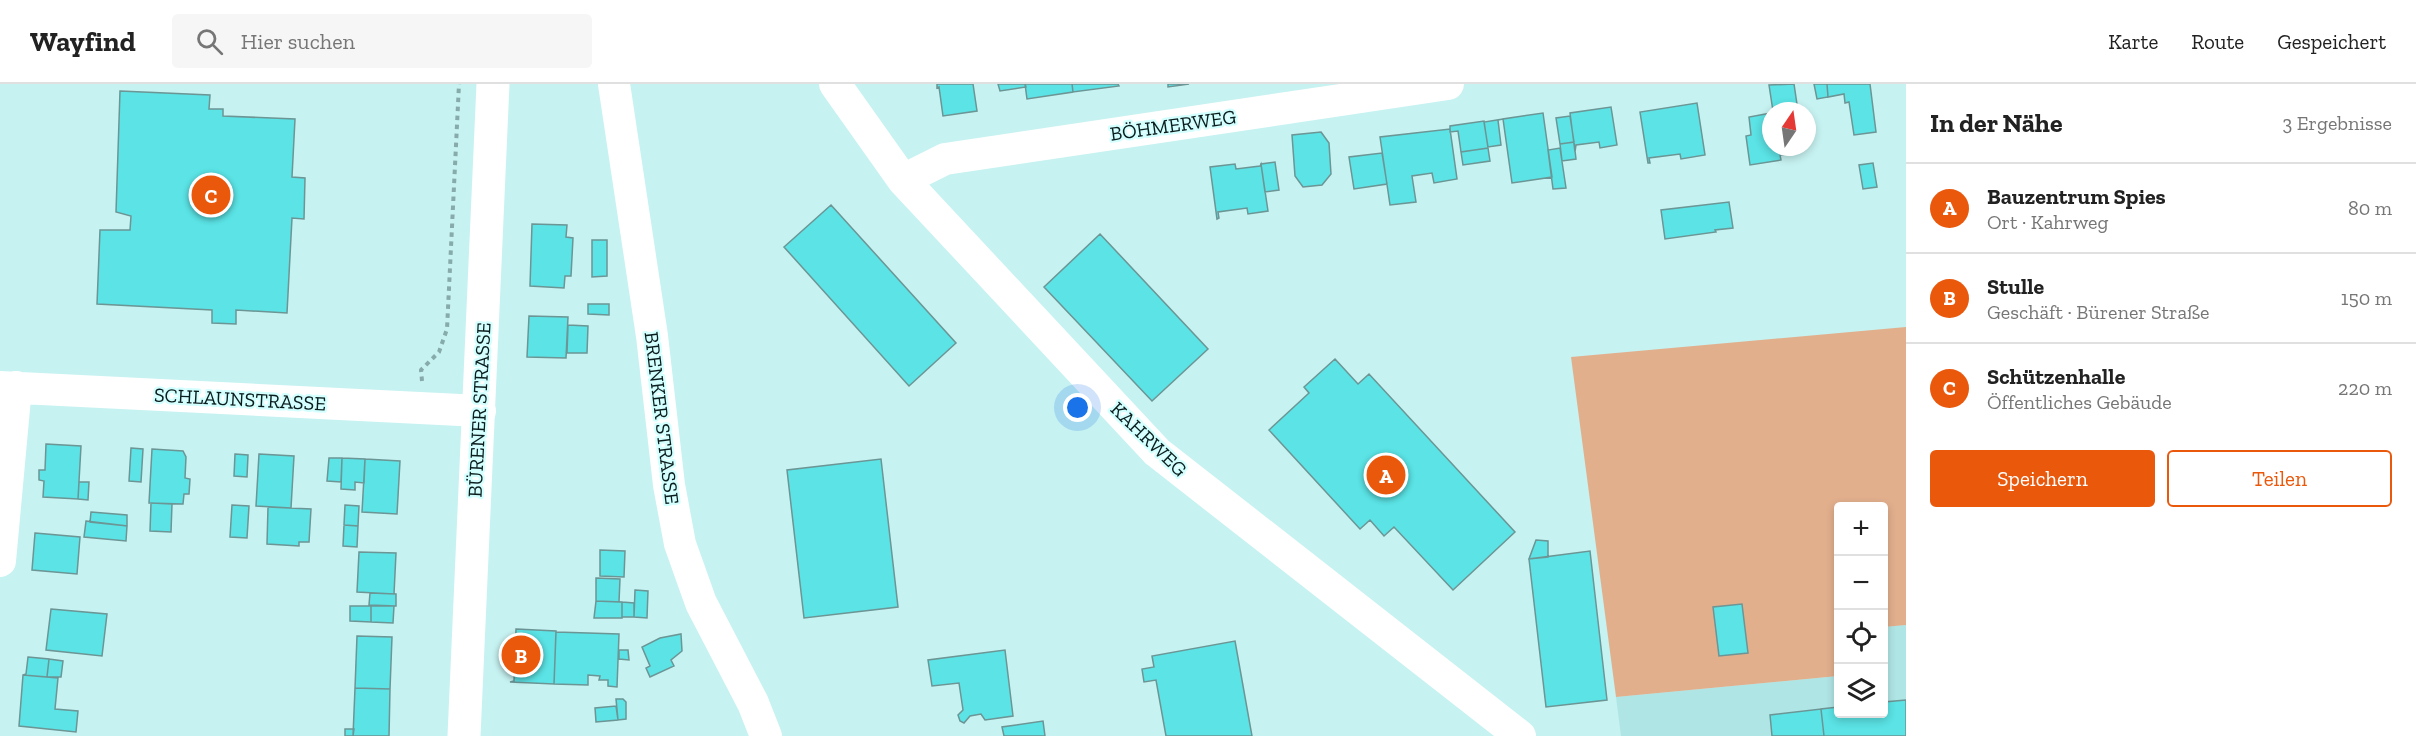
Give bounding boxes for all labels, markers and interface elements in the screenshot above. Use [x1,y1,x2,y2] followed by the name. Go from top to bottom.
[172,14,592,68] search box
[30,25,136,58] text: Wayfind
[193,25,226,58] icon: search
[241,28,355,55] text: Hier suchen
[2108,29,2158,54] text: Karte
[2191,29,2244,54] text: Route
[2277,29,2386,54] text: Gespeichert
[1762,102,1816,156] north arrow
[1108,104,1238,146] street label: BÖHMERWEG
[1930,107,2062,139] text: In der Nähe
[2283,111,2392,135] text: 3 Ergebnisse
[192,172,230,218] pin: C
[1987,183,2166,210] text: Bauzentrum Spies
[1943,196,1956,220] text: A
[2348,196,2392,220] text: 80 m
[1987,210,2108,234] text: Ort · Kahrweg
[1987,273,2044,300] text: Stulle
[1943,286,1956,310] text: B
[2341,286,2392,310] text: 150 m
[1987,300,2210,324] text: Geschäft · Bürener Straße
[462,322,496,498] street label: BÜRENER STRASSE
[639,330,685,506] street label: BRENKER STRASSE
[1987,363,2125,390] text: Schützenhalle
[1943,376,1956,400] text: C
[2338,376,2392,400] text: 220 m
[153,383,327,415] street label: SCHLAUNSTRASSE
[1987,390,2172,414] text: Öffentliches Gebäude
[1063,393,1092,422] your location
[1106,397,1192,481] street label: KAHRWEG
[1930,450,2155,507] button: Speichern
[2167,450,2392,507] button: Teilen
[1366,452,1406,498] pin: A
[1834,502,1888,718] map controls
[1834,502,1888,556] button: +
[1834,556,1888,610] button: −
[1834,610,1888,664] button: locate
[502,632,540,678] pin: B
[1834,664,1888,718] button: layers

